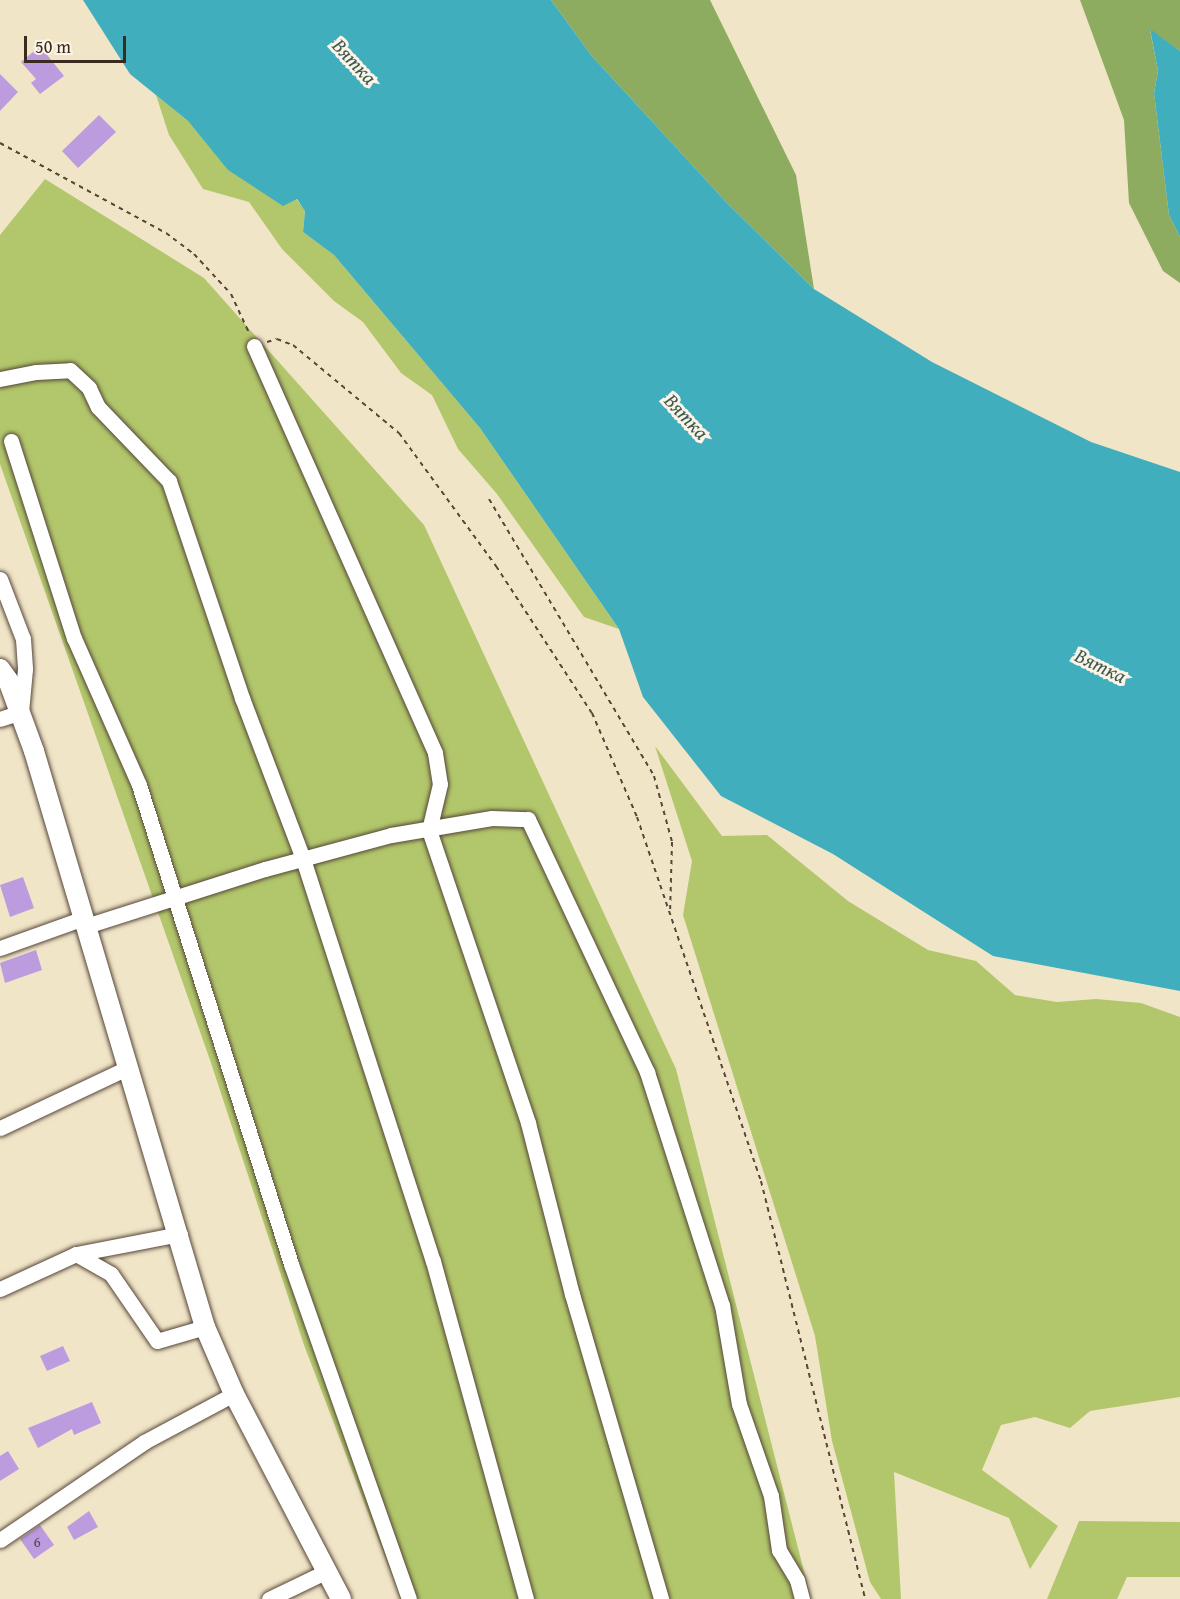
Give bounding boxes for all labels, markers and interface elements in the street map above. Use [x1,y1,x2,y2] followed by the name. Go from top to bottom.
[27,24,129,62] scale bar
[35,33,71,60] text: 50 m
[328,33,382,89] water label: Вятка
[660,388,714,444] water label: Вятка
[1072,642,1130,688] water label: Вятка
[33,1533,41,1551] house number: 6

